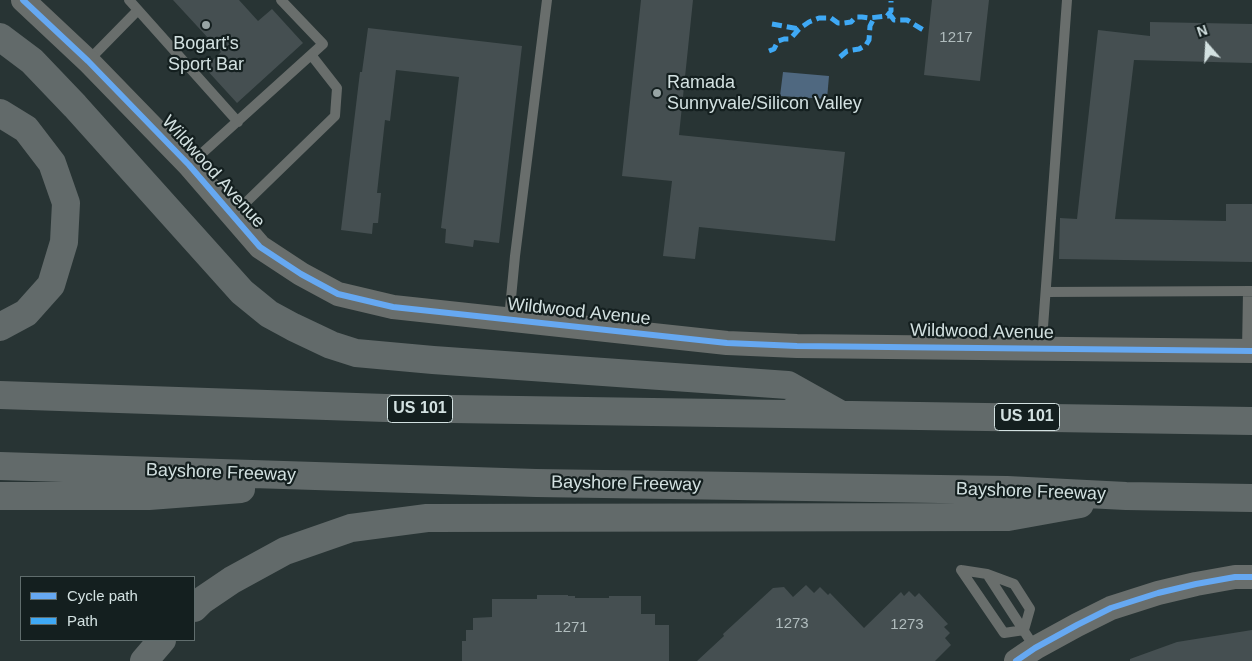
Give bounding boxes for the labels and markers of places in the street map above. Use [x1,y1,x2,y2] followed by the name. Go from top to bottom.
[200,19,212,31] marker: Bogart's Sport Bar
[168,33,244,76] place label: Bogart's Sport Bar
[667,72,862,115] place label: Ramada Sunnyvale/Silicon Valley
[651,87,663,99] marker: Ramada Sunnyvale/Silicon Valley

